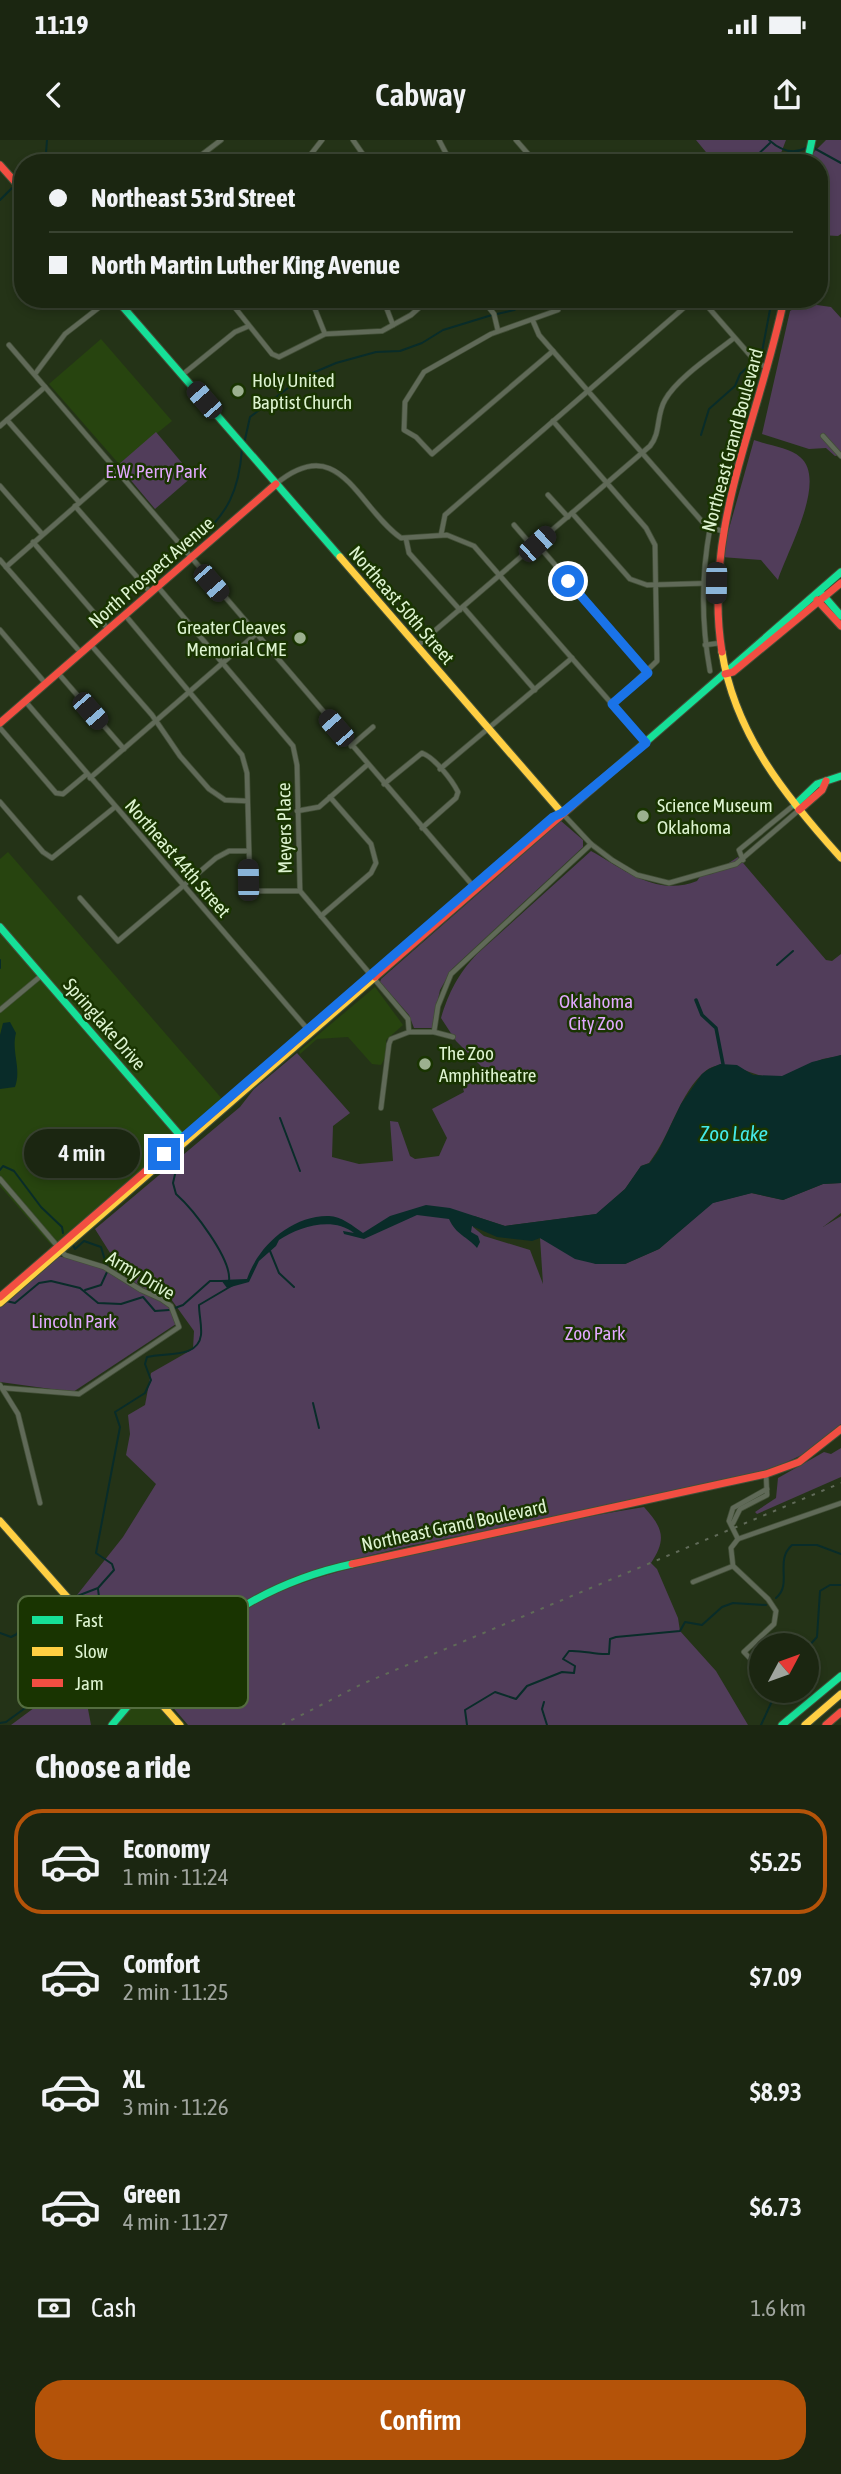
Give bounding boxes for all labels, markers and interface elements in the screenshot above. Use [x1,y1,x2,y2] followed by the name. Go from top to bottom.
[35,10,89,40] text: 11:19
[35,76,73,114] icon: back
[375,76,466,113] text: Cabway
[768,76,806,114] icon: share
[91,183,295,213] text: Northeast 53rd Street
[91,250,400,280] text: North Martin Luther King Avenue
[697,346,767,534] street label: Northeast Grand Boulevard
[252,369,352,413] place label: Holy United Baptist Church
[183,377,226,423] car
[230,383,246,399] marker: Holy United Baptist Church
[105,460,207,482] park label: E.W. Perry Park
[84,512,218,632] street label: North Prospect Avenue
[515,522,560,566] car
[345,541,459,669] street label: Northeast 50th Street
[190,560,233,606] car
[706,562,727,604] car
[552,565,584,597] route start
[177,616,286,660] place label: Greater Cleaves Memorial CME
[292,630,308,646] marker: Greater Cleaves Memorial CME
[69,688,112,734] car
[315,705,358,751] car
[272,782,296,874] street label: Meyers Place
[121,794,235,922] street label: Northeast 44th Street
[657,794,773,838] place label: Science Museum Oklahoma
[635,808,651,824] marker: Science Museum Oklahoma
[238,859,259,901] car
[59,974,151,1074] street label: Springlake Drive
[559,990,633,1034] park label: Oklahoma City Zoo
[439,1042,536,1086] place label: The Zoo Amphitheatre
[417,1056,433,1072] marker: The Zoo Amphitheatre
[700,1121,768,1145] water label: Zoo Lake
[24,1130,140,1178] callout: 4 min
[148,1138,180,1170] route end
[59,1140,105,1166] text: 4 min
[103,1246,179,1304] street label: Army Drive
[31,1310,117,1332] park label: Lincoln Park
[565,1322,626,1344] park label: Zoo Park
[359,1495,549,1555] street label: Northeast Grand Boulevard
[18,1596,248,1708] legend
[75,1609,103,1631] text: Fast
[749,1633,819,1703] north arrow
[749,1633,819,1703] map controls
[75,1640,109,1662] text: Slow
[75,1672,104,1694] text: Jam
[35,1748,191,1785] text: Choose a ride
[39,1830,102,1893] icon: car
[123,1834,210,1864] text: Economy
[750,1847,802,1877] text: $5.25
[123,1864,229,1890] text: 1 min · 11:24
[39,1945,102,2008] icon: car
[123,1949,200,1979] text: Comfort
[750,1962,802,1992] text: $7.09
[123,1979,229,2005] text: 2 min · 11:25
[39,2060,102,2123] icon: car
[123,2064,145,2094] text: XL
[750,2077,802,2107] text: $8.93
[123,2094,229,2120] text: 3 min · 11:26
[39,2175,102,2238] icon: car
[123,2179,181,2209] text: Green
[750,2192,802,2222] text: $6.73
[123,2209,229,2235] text: 4 min · 11:27
[35,2289,73,2327] icon: cash
[91,2293,137,2323] text: Cash
[750,2295,806,2321] text: 1.6 km
[35,2380,806,2460] button: Confirm

